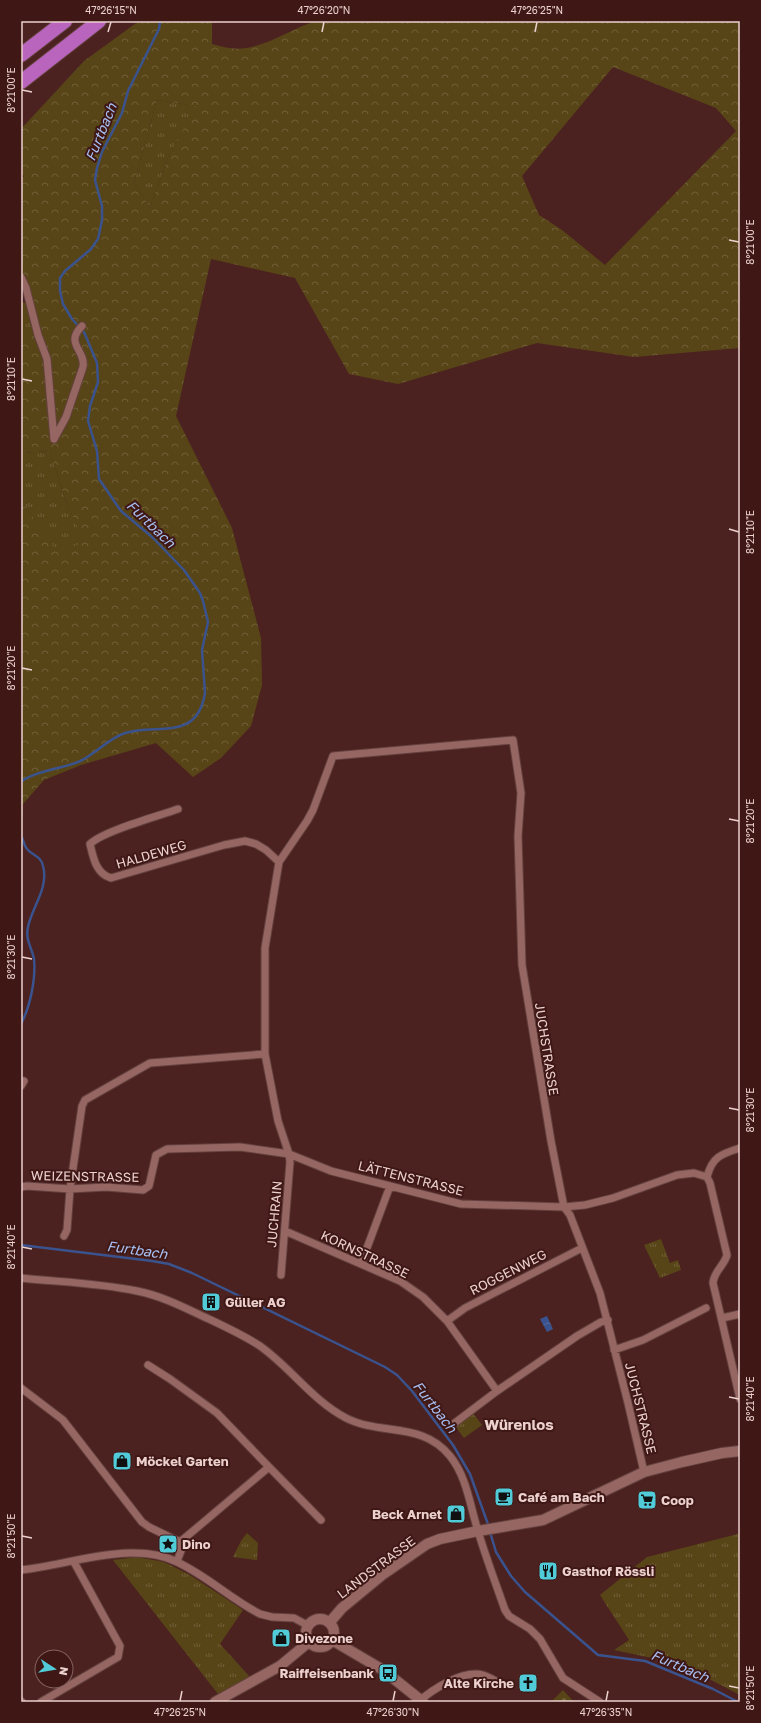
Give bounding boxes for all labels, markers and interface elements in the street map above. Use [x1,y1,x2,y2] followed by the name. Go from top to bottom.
[85,4,137,16] text: 47°26'15"N
[298,4,350,16] text: 47°26'20"N
[511,4,563,16] text: 47°26'25"N
[5,67,17,113] text: 8°21'00"E
[81,99,120,163] water label: Furtbach
[744,219,756,265] text: 8°21'00"E
[5,357,17,401] text: 8°21'10"E
[124,496,180,552] water label: Furtbach
[744,510,756,554] text: 8°21'10"E
[5,646,17,690] text: 8°21'20"E
[744,799,756,843] text: 8°21'20"E
[114,836,188,872] street label: HALDEWEG
[5,935,17,979] text: 8°21'30"E
[532,1001,562,1097] street label: JUCHSTRASSE
[744,1088,756,1132] text: 8°21'30"E
[357,1157,465,1199] street label: LÄTTENSTRASSE
[31,1167,139,1185] street label: WEIZENSTRASSE
[263,1180,285,1248] street label: JUCHRAIN
[5,1224,17,1270] text: 8°21'40"E
[318,1227,412,1281] street label: KORNSTRASSE
[106,1237,170,1262] water label: Furtbach
[467,1246,549,1298] street label: ROGGENWEG
[200,1291,222,1313] building icon: Güller AG
[225,1294,286,1310] place label: Güller AG
[622,1361,660,1455] street label: JUCHSTRASSE
[744,1376,756,1422] text: 8°21'40"E
[410,1377,462,1437] water label: Furtbach
[484,1415,554,1433] district label: Würenlos
[111,1450,133,1472] shop icon: Möckel Garten
[136,1453,229,1469] place label: Möckel Garten
[493,1486,515,1508] cafe icon: Café am Bach
[518,1489,605,1505] place label: Café am Bach
[636,1489,658,1511] supermarket icon: Coop
[661,1492,694,1508] place label: Coop
[445,1503,467,1525] shop icon: Beck Arnet
[372,1506,442,1522] place label: Beck Arnet
[5,1514,17,1558] text: 8°21'50"E
[334,1532,418,1602] street label: LANDSTRASSE
[157,1533,179,1555] place icon: Dino
[182,1536,211,1552] place label: Dino
[537,1560,559,1582] restaurant icon: Gasthof Rössli
[562,1563,654,1579] place label: Gasthof Rössli
[270,1627,292,1649] shop icon: Divezone
[295,1630,353,1646] place label: Divezone
[649,1646,713,1686] water label: Furtbach
[34,1649,74,1689] north arrow
[377,1662,399,1684] bus stop icon: Raiffeisenbank
[279,1665,374,1681] place label: Raiffeisenbank
[57,1666,71,1677] text: N
[744,1666,756,1710] text: 8°21'50"E
[517,1672,539,1694] church icon: Alte Kirche
[444,1675,514,1691] place label: Alte Kirche
[154,1706,206,1718] text: 47°26'25"N
[367,1706,419,1718] text: 47°26'30"N
[580,1706,632,1718] text: 47°26'35"N

